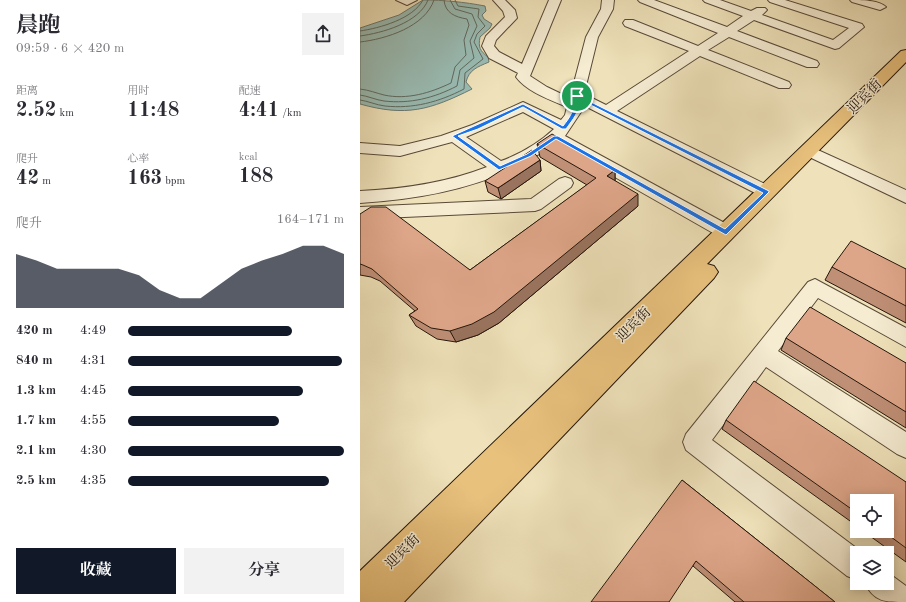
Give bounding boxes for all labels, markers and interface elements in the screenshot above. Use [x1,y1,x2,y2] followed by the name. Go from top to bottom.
[302,13,344,55] button: share
[16,15,60,37] text: 晨跑
[16,42,124,55] text: 09:59 · 6 × 420 m
[844,76,885,117] street label: 迎宾街
[560,79,594,113] pin
[566,85,588,107] icon: arrive
[16,86,38,97] text: 距离
[127,86,149,97] text: 用时
[239,86,261,97] text: 配速
[16,101,56,121] text: 2.52
[127,101,179,121] text: 11:48
[239,101,279,121] text: 4:41
[56,108,74,119] text: km
[279,108,302,119] text: /km
[239,152,258,163] text: kcal
[16,154,38,165] text: 爬升
[127,154,149,165] text: 心率
[239,167,273,187] text: 188
[16,169,39,189] text: 42
[127,169,162,189] text: 163
[39,176,51,187] text: m
[162,176,185,187] text: bpm
[277,213,344,226] text: 164–171 m
[16,217,42,230] text: 爬升
[613,304,654,345] street label: 迎宾街
[16,324,53,337] text: 420 m
[80,324,106,337] text: 4:49
[16,354,53,367] text: 840 m
[80,354,106,367] text: 4:31
[16,384,56,397] text: 1.3 km
[80,384,106,397] text: 4:45
[16,414,56,427] text: 1.7 km
[80,414,106,427] text: 4:55
[16,444,56,457] text: 2.1 km
[80,444,106,457] text: 4:30
[16,474,56,487] text: 2.5 km
[80,474,106,487] text: 4:35
[850,494,894,590] map controls
[850,494,894,538] button: locate
[382,531,423,572] street label: 迎宾街
[850,546,894,590] button: layers
[16,548,176,594] button: 收藏
[184,548,344,594] button: 分享

